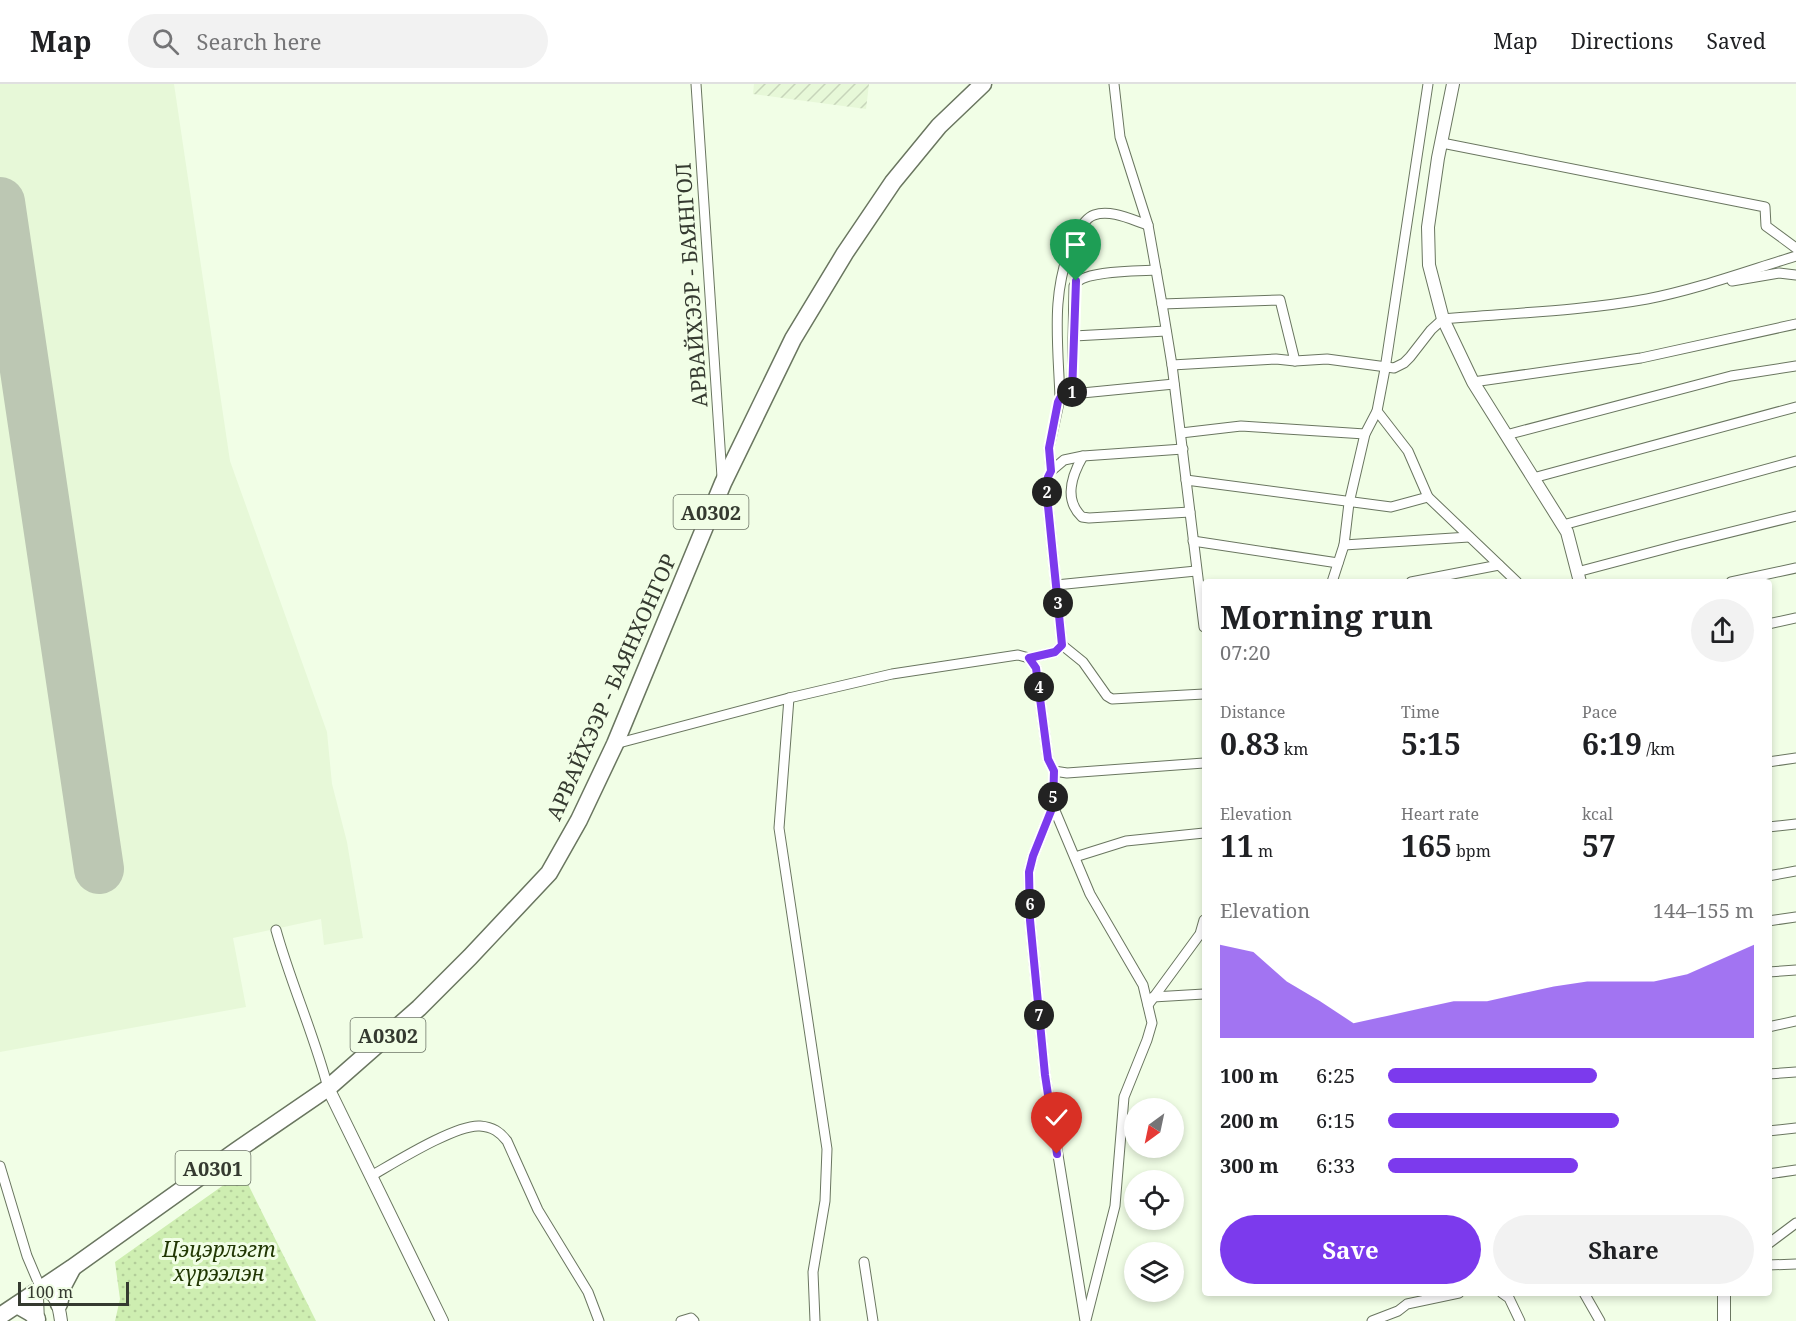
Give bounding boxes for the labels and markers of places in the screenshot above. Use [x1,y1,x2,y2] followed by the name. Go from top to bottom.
[1050,219,1101,281] pin
[1057,377,1087,407] pin: 1
[1032,477,1062,507] pin: 2
[1043,588,1073,618] pin: 3
[1024,672,1054,702] pin: 4
[1038,782,1068,812] pin: 5
[1015,889,1045,919] pin: 6
[1024,1000,1054,1030] pin: 7
[1031,1092,1082,1154] pin

